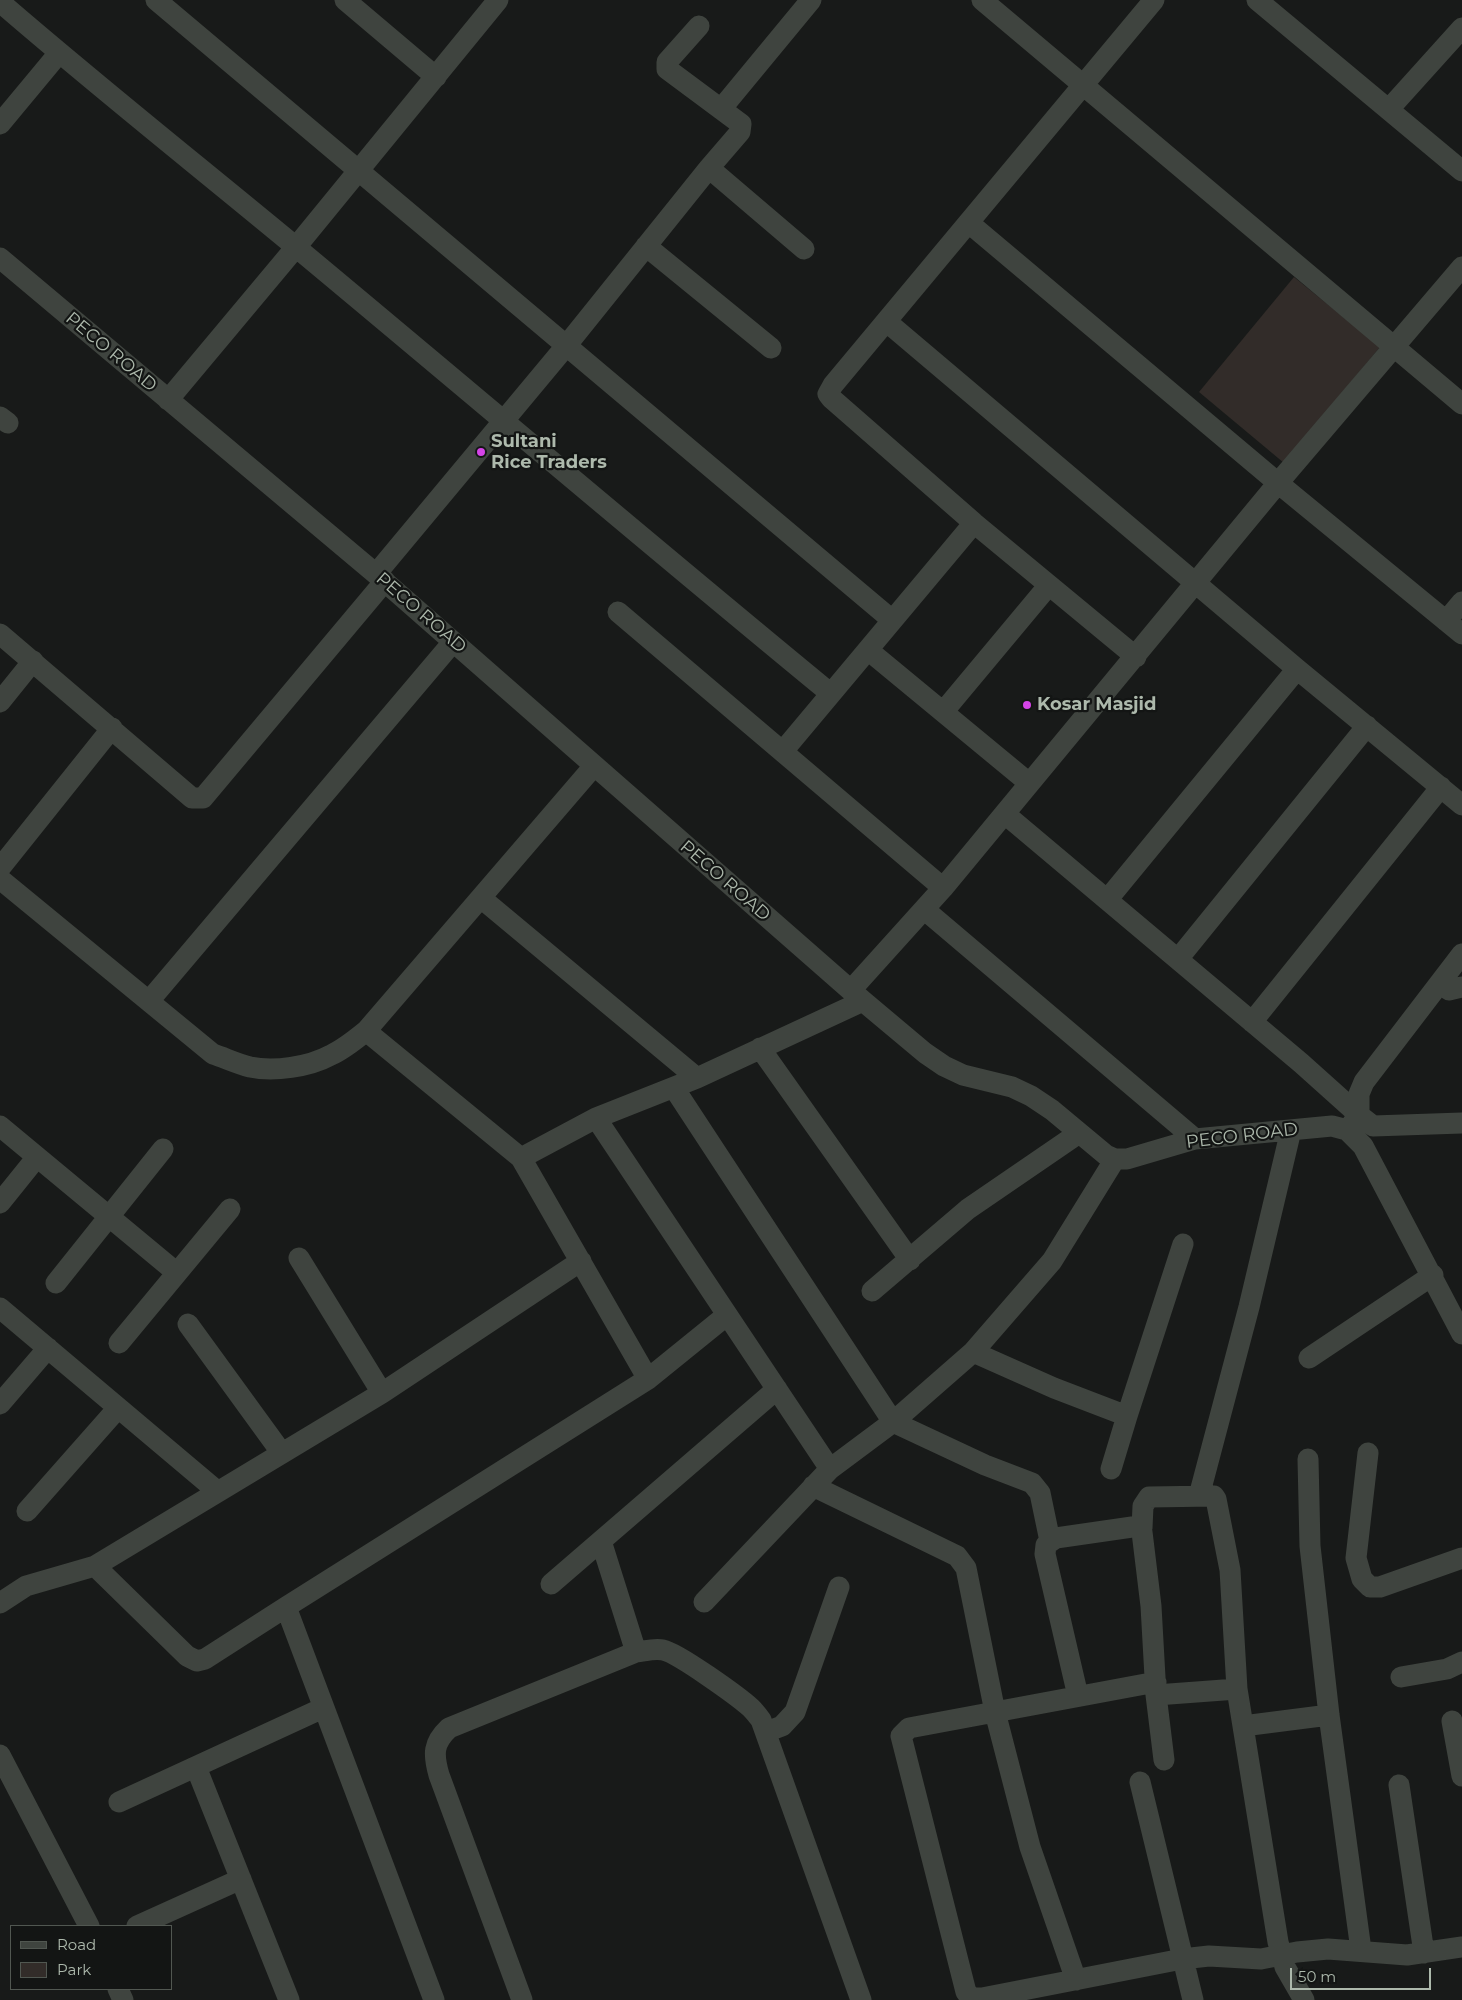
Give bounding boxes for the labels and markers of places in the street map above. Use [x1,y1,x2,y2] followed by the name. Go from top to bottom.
[491,431,607,474] place label: Sultani Rice Traders
[475,446,487,458] marker: Sultani Rice Traders
[1037,694,1156,716] place label: Kosar Masjid
[1021,699,1033,711] marker: Kosar Masjid

